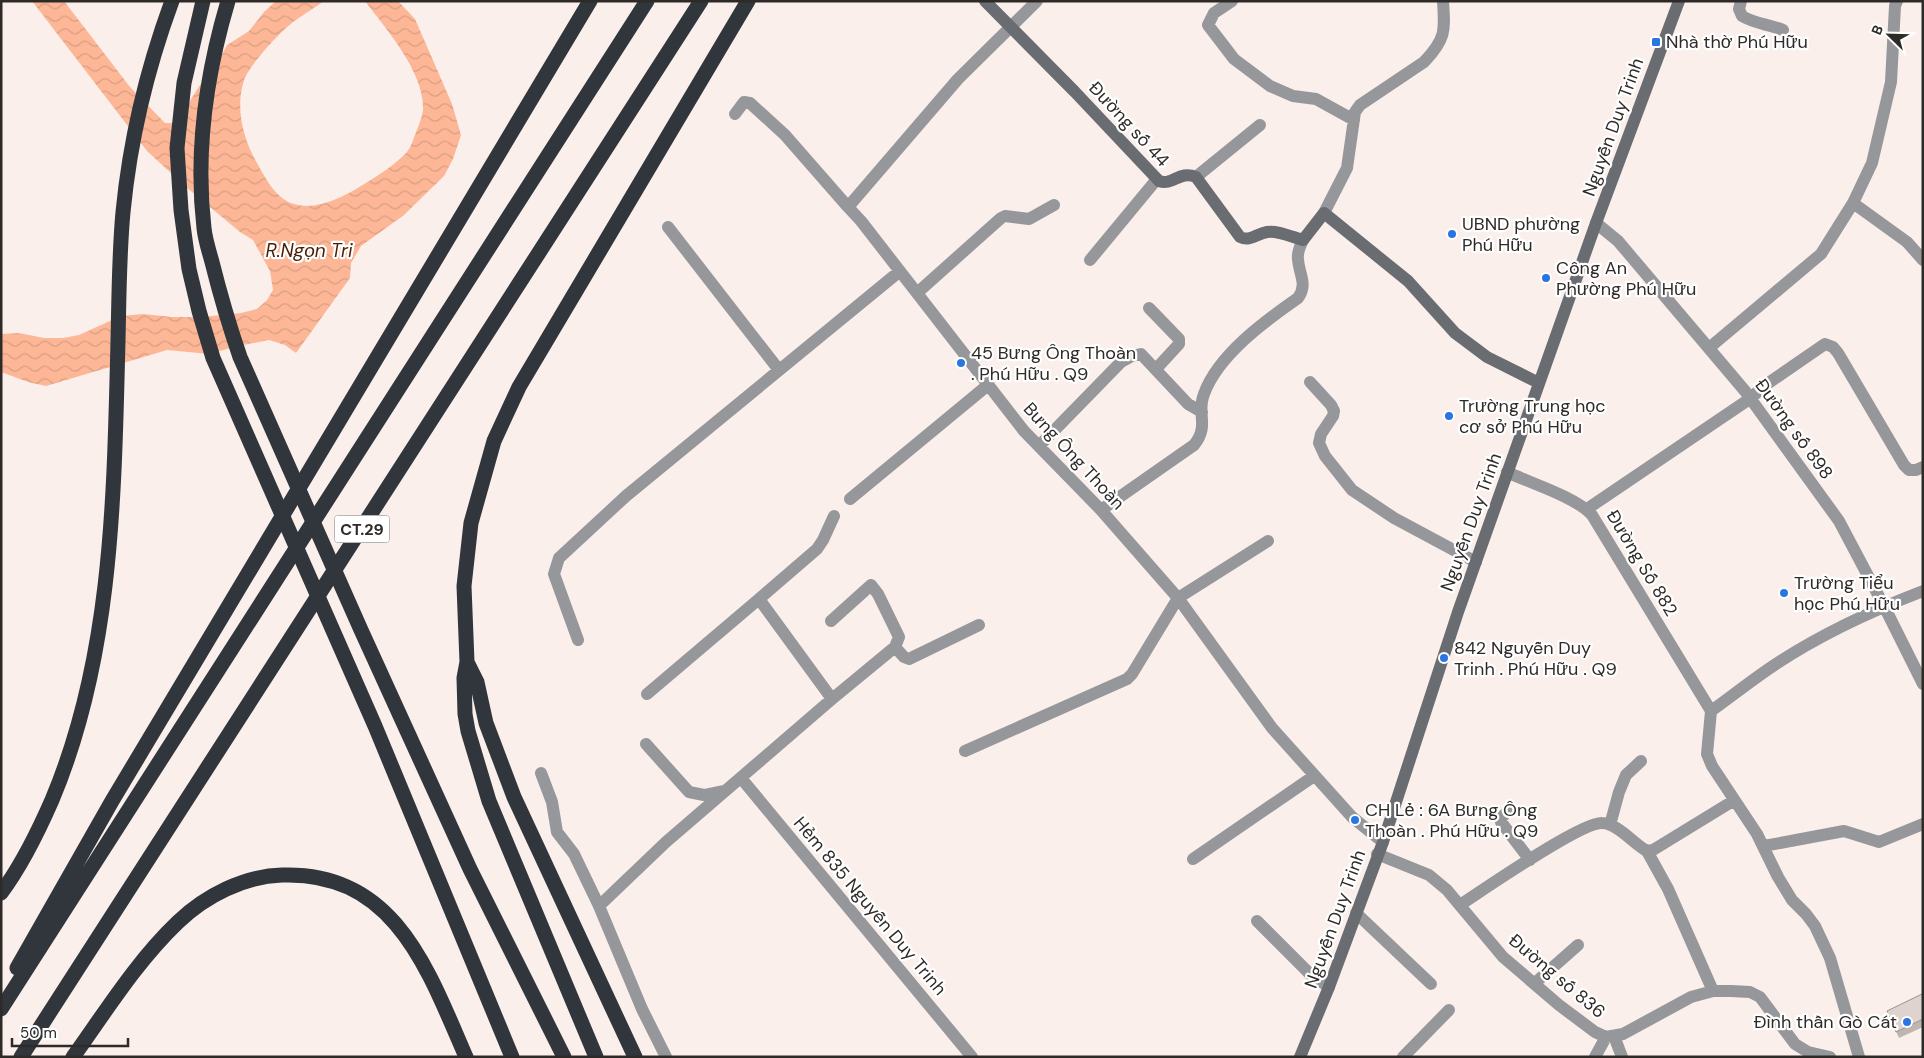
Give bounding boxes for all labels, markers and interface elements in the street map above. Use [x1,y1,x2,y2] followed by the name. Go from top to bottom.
[1864,10,1914,60] north arrow
[1867,22,1887,38] text: B
[1666,30,1808,54] place label: Nhà thờ Phú Hữu
[1650,36,1662,48] marker: Nhà thờ Phú Hữu
[1577,55,1649,199] street label: Nguyễn Duy Trinh
[1083,76,1175,172] street label: Đường số 44
[1462,212,1580,257] place label: UBND phường Phú Hữu
[1446,228,1458,240] marker: UBND phường Phú Hữu
[265,238,353,263] water label: R.Ngọn Tri
[1556,256,1696,301] place label: Công An Phường Phú Hữu
[1540,272,1552,284] marker: Công An Phường Phú Hữu
[971,341,1136,386] place label: 45 Bưng Ông Thoàn . Phú Hữu . Q9
[955,357,967,369] marker: 45 Bưng Ông Thoàn . Phú Hữu . Q9
[1749,374,1839,484] street label: Đường số 898
[1459,394,1606,439] place label: Trường Trung học cơ sở Phú Hữu
[1018,397,1130,515] street label: Bưng Ông Thoàn
[1443,410,1455,422] marker: Trường Trung học cơ sở Phú Hữu
[1435,450,1507,594] street label: Nguyễn Duy Trinh
[1601,506,1683,620] street label: Đường Số 882
[334,516,390,542] road number: CT.29
[1794,571,1900,616] place label: Trường Tiểu học Phú Hữu
[1778,587,1790,599] marker: Trường Tiểu học Phú Hữu
[1454,636,1617,681] place label: 842 Nguyễn Duy Trinh . Phú Hữu . Q9
[1438,652,1450,664] marker: 842 Nguyễn Duy Trinh . Phú Hữu . Q9
[1365,798,1538,843] place label: CH Lẻ : 6A Bưng Ông Thoàn . Phú Hữu . Q9
[788,812,952,1000] street label: Hẻm 835 Nguyễn Duy Trinh
[1349,814,1361,826] marker: CH Lẻ : 6A Bưng Ông Thoàn . Phú Hữu . Q9
[1299,847,1371,991] street label: Nguyễn Duy Trinh
[1504,929,1610,1023] street label: Đường số 836
[1754,1010,1897,1034] place label: Đình thần Gò Cát
[12,1016,129,1048] scale bar
[1901,1016,1913,1028] marker: Đình thần Gò Cát
[20,1023,57,1043] text: 50 m

